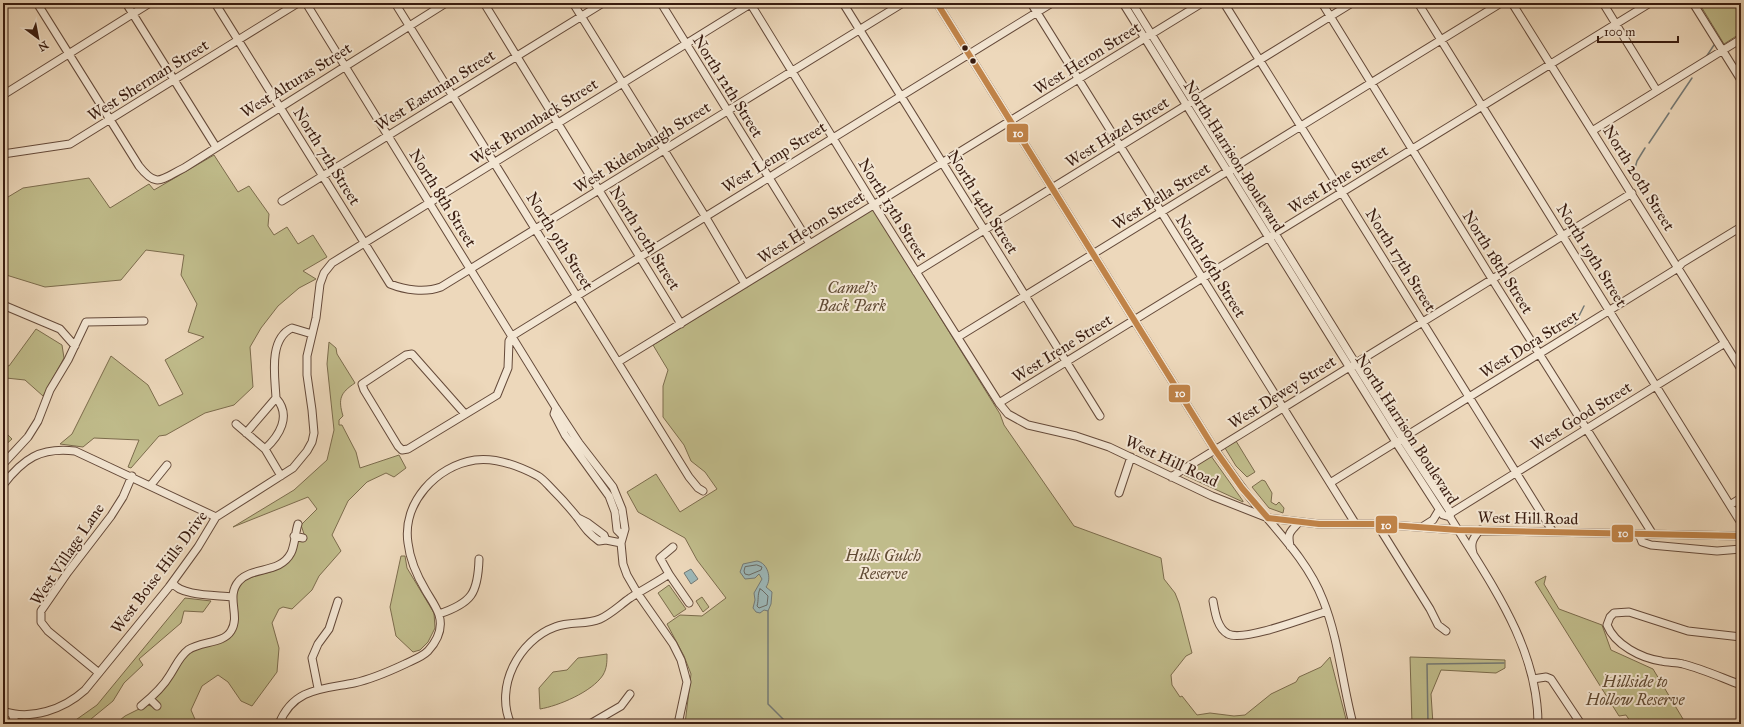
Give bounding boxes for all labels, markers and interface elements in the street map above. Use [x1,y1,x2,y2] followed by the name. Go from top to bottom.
[1030,17,1144,98] street label: West Heron Street
[18,18,58,58] north arrow
[1598,18,1678,44] scale bar
[1604,25,1635,39] text: 100 m
[689,31,767,141] street label: North 12th Street
[84,35,212,125] street label: West Sherman Street
[35,38,50,54] text: N
[237,38,355,122] street label: West Alturas Street
[960,43,970,53] unlabelled marker
[371,45,499,135] street label: West Eastman Street
[968,56,978,66] unlabelled marker
[467,74,601,168] street label: West Brumback Street
[1180,77,1288,235] street label: North Harrison Boulevard
[1062,92,1172,171] street label: West Hazel Street
[570,97,715,198] street label: West Ridenbaugh Street
[289,104,365,209] street label: North 7th Street
[718,117,830,197] street label: West Lemp Street
[1599,122,1679,234] street label: North 20th Street
[1006,123,1029,143] line badge: 10
[1013,127,1024,140] text: 10
[1285,141,1392,217] street label: West Irene Street
[405,146,481,251] street label: North 8th Street
[944,147,1023,258] street label: North 14th Street
[854,155,932,263] street label: North 13th Street
[1108,158,1214,234] street label: West Bella Street
[605,183,685,294] street label: North 10th Street
[754,186,868,267] street label: West Heron Street
[522,189,598,294] street label: North 9th Street
[1553,200,1631,310] street label: North 19th Street
[1362,205,1441,315] street label: North 17th Street
[1459,207,1537,317] street label: North 18th Street
[1172,211,1250,321] street label: North 16th Street
[817,278,886,315] park label: Camel's Back Park
[1476,306,1582,382] street label: West Dora Street
[1009,310,1116,386] street label: West Irene Street
[1351,350,1463,508] street label: North Harrison Boulevard
[1225,351,1339,433] street label: West Dewey Street
[1527,377,1635,455] street label: West Good Street
[1168,384,1191,403] line badge: 10
[1175,387,1186,400] text: 10
[1122,431,1222,491] street label: West Hill Road
[26,499,109,609] street label: West Village Lane
[107,507,211,637] street label: West Boise Hills Drive
[1478,508,1578,528] street label: West Hill Road
[1375,515,1398,534] line badge: 10
[1381,519,1392,532] text: 10
[1611,524,1634,543] line badge: 10
[1618,527,1629,540] text: 10
[844,546,921,583] park label: Hulls Gulch Reserve
[1585,672,1685,709] park label: Hillside to Hollow Reserve

